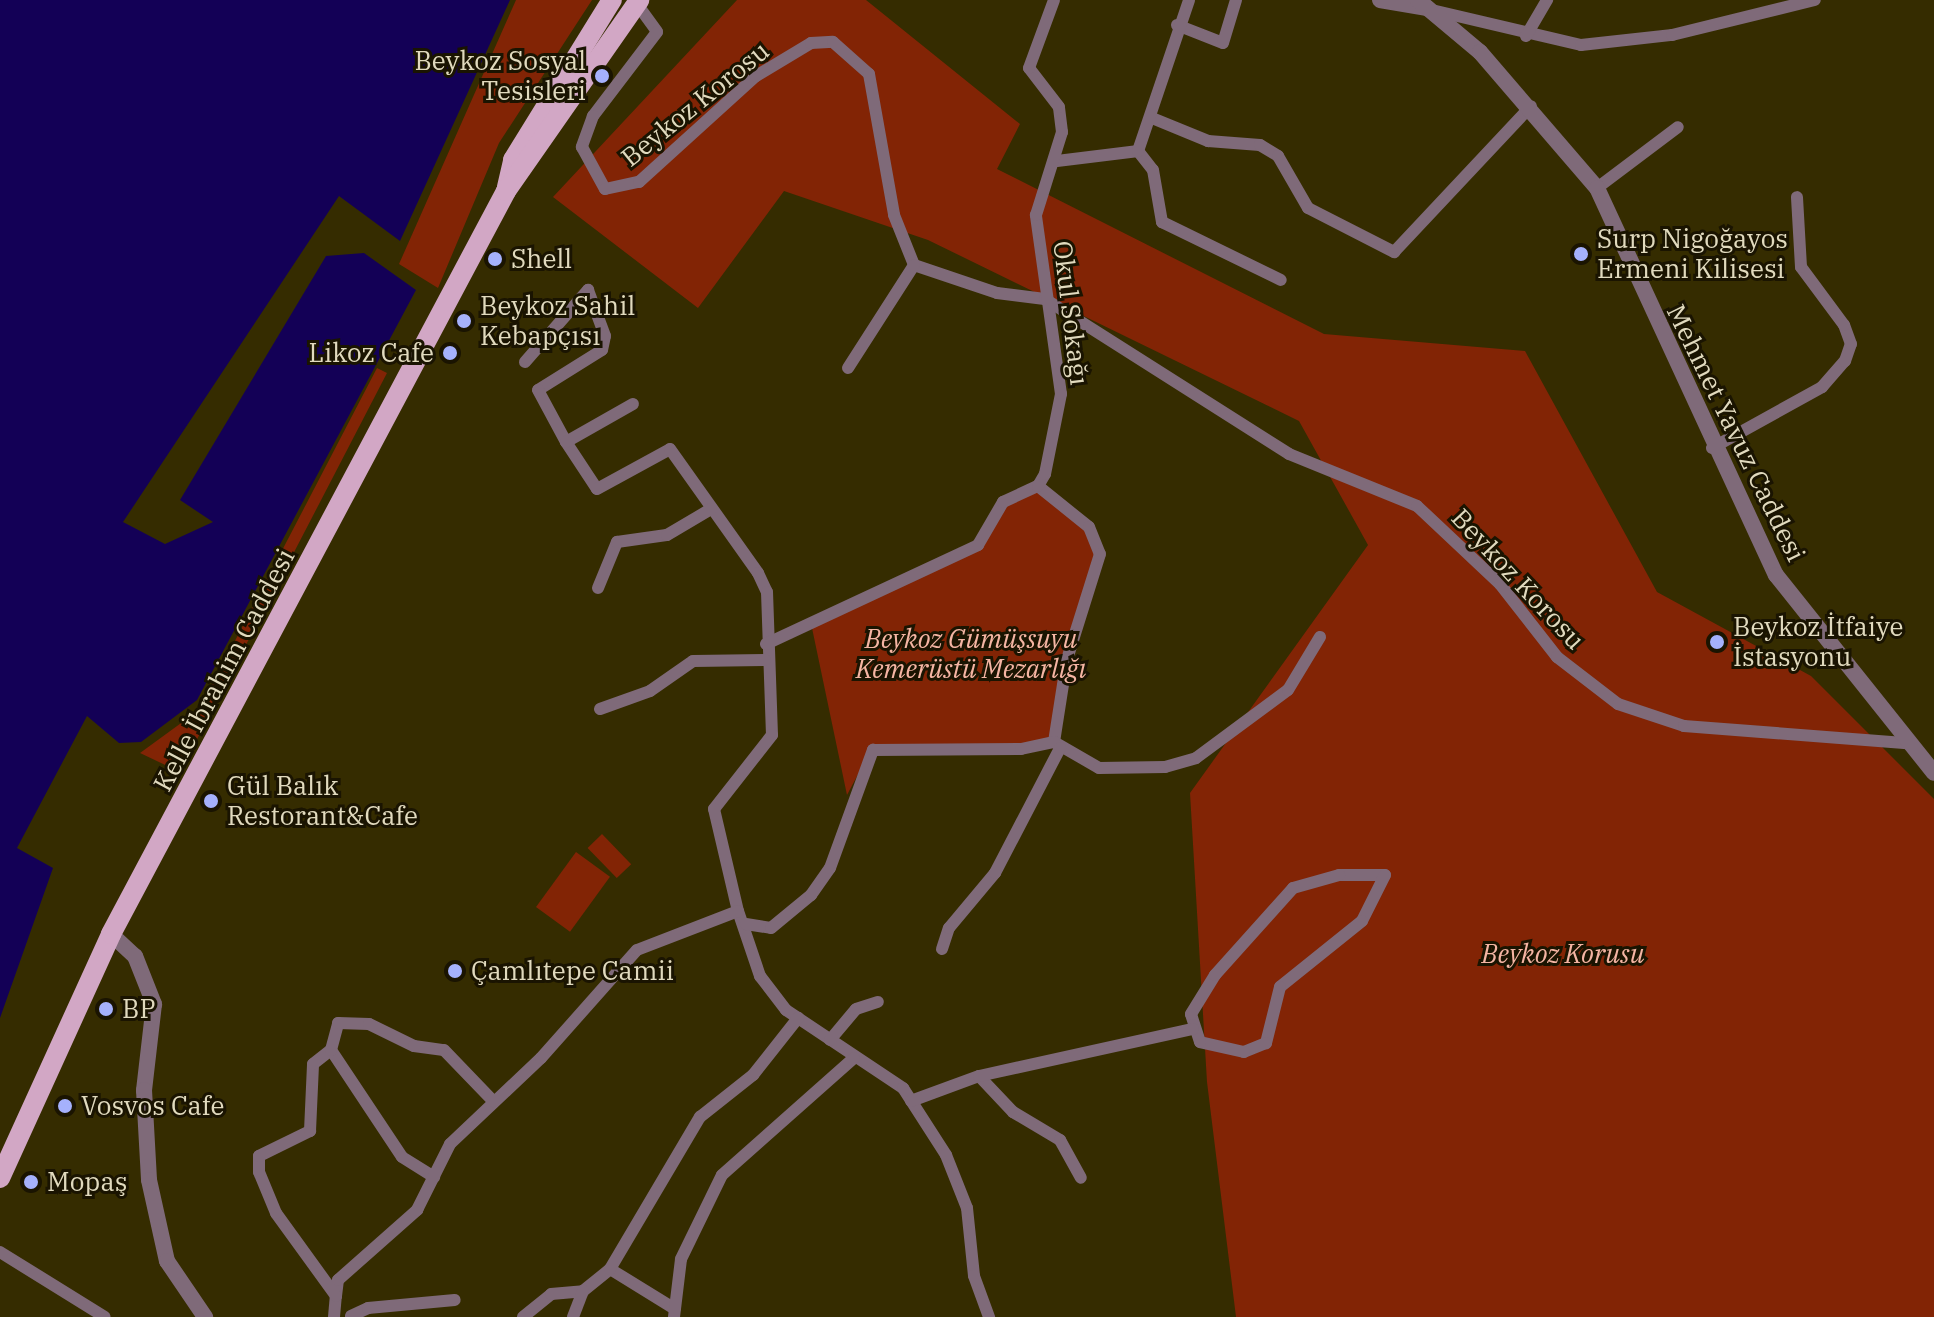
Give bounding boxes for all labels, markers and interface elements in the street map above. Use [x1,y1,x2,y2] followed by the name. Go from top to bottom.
[615,35,775,173] street label: Beykoz Korosu
[414,45,586,106] place label: Beykoz Sosyal Tesisleri
[593,67,611,85] marker: Beykoz Sosyal Tesisleri
[1597,223,1788,284] place label: Surp Nigoğayos Ermeni Kilisesi
[1047,239,1095,387] street label: Okul Sokağı
[511,243,572,275] place label: Shell
[1572,245,1590,263] marker: Surp Nigoğayos Ermeni Kilisesi
[486,250,504,268] marker: Shell
[480,290,635,352] place label: Beykoz Sahil Kebapçısı
[1660,300,1812,566] street label: Mehmet Yavuz Caddesi
[455,312,473,330] marker: Beykoz Sahil Kebapçısı
[309,337,434,369] place label: Likoz Cafe
[441,344,459,362] marker: Likoz Cafe
[1445,502,1591,656] street label: Beykoz Korosu
[147,543,301,797] street label: Kelle İbrahim Caddesi
[1733,611,1904,672] place label: Beykoz İtfaiye İstasyonu
[856,623,1086,684] park label: Beykoz Gümüşsuyu Kemerüstü Mezarlığı
[1708,633,1726,651] marker: Beykoz İtfaiye İstasyonu
[227,770,418,832] place label: Gül Balık Restorant&Cafe
[202,792,220,810] marker: Gül Balık Restorant&Cafe
[1482,938,1644,970] park label: Beykoz Korusu
[471,955,674,987] place label: Çamlıtepe Camii
[446,962,464,980] marker: Çamlıtepe Camii
[122,993,156,1025] place label: BP
[97,1000,115,1018] marker: BP
[81,1090,224,1122] place label: Vosvos Cafe
[56,1097,74,1115] marker: Vosvos Cafe
[47,1166,127,1198] place label: Mopaş
[22,1173,40,1191] marker: Mopaş

